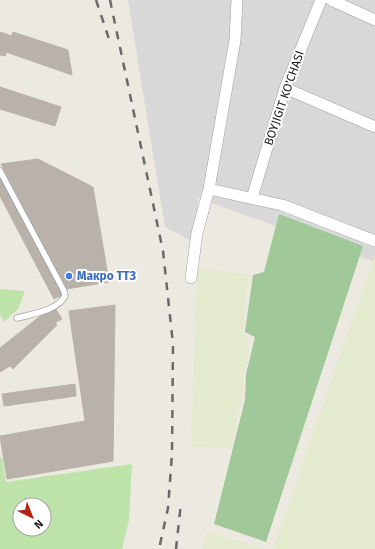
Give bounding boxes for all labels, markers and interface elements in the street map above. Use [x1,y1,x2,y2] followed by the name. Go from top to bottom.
[261,49,307,147] street label: BOYJIGIT KO'CHASI
[77,269,137,283] place label: Макро ТТЗ
[64,271,74,281] marker: Макро ТТЗ
[12,497,52,537] north arrow
[31,517,46,531] text: N

